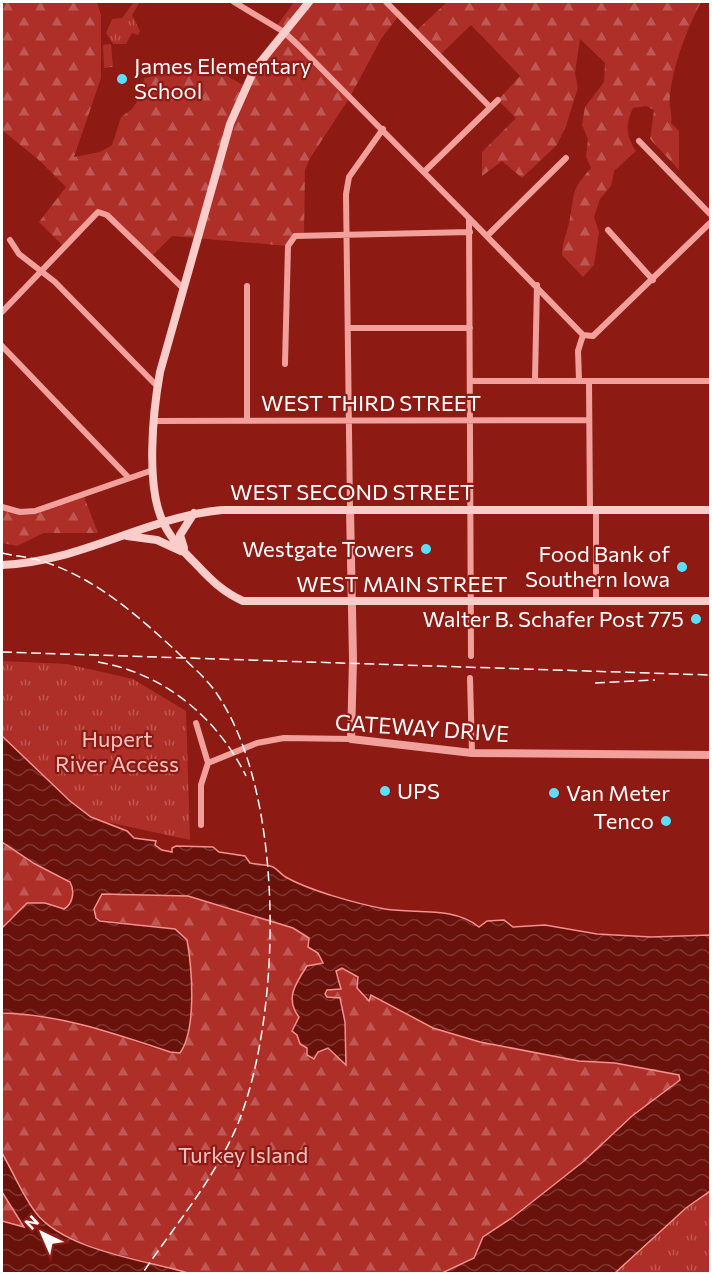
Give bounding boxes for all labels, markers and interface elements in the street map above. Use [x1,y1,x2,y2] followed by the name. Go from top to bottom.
[134,52,311,104] place label: James Elementary School
[115,72,129,86] marker: James Elementary School
[261,389,481,416] street label: WEST THIRD STREET
[230,478,474,505] street label: WEST SECOND STREET
[242,535,414,562] place label: Westgate Towers
[525,540,670,592] place label: Food Bank of Southern Iowa
[419,542,433,556] marker: Westgate Towers
[675,560,689,574] marker: Food Bank of Southern Iowa
[296,570,508,597] street label: WEST MAIN STREET
[423,605,684,632] place label: Walter B. Schafer Post 775
[689,612,703,626] marker: Walter B. Schafer Post 775
[334,708,510,747] street label: GATEWAY DRIVE
[55,725,179,777] park label: Hupert River Access
[397,777,440,804] place label: UPS
[566,779,670,806] place label: Van Meter
[378,784,392,798] marker: UPS
[547,786,561,800] marker: Van Meter
[593,807,654,834] place label: Tenco
[659,814,673,828] marker: Tenco
[178,1141,308,1168] park label: Turkey Island
[12,1203,72,1263] north arrow
[20,1211,42,1233] text: N

